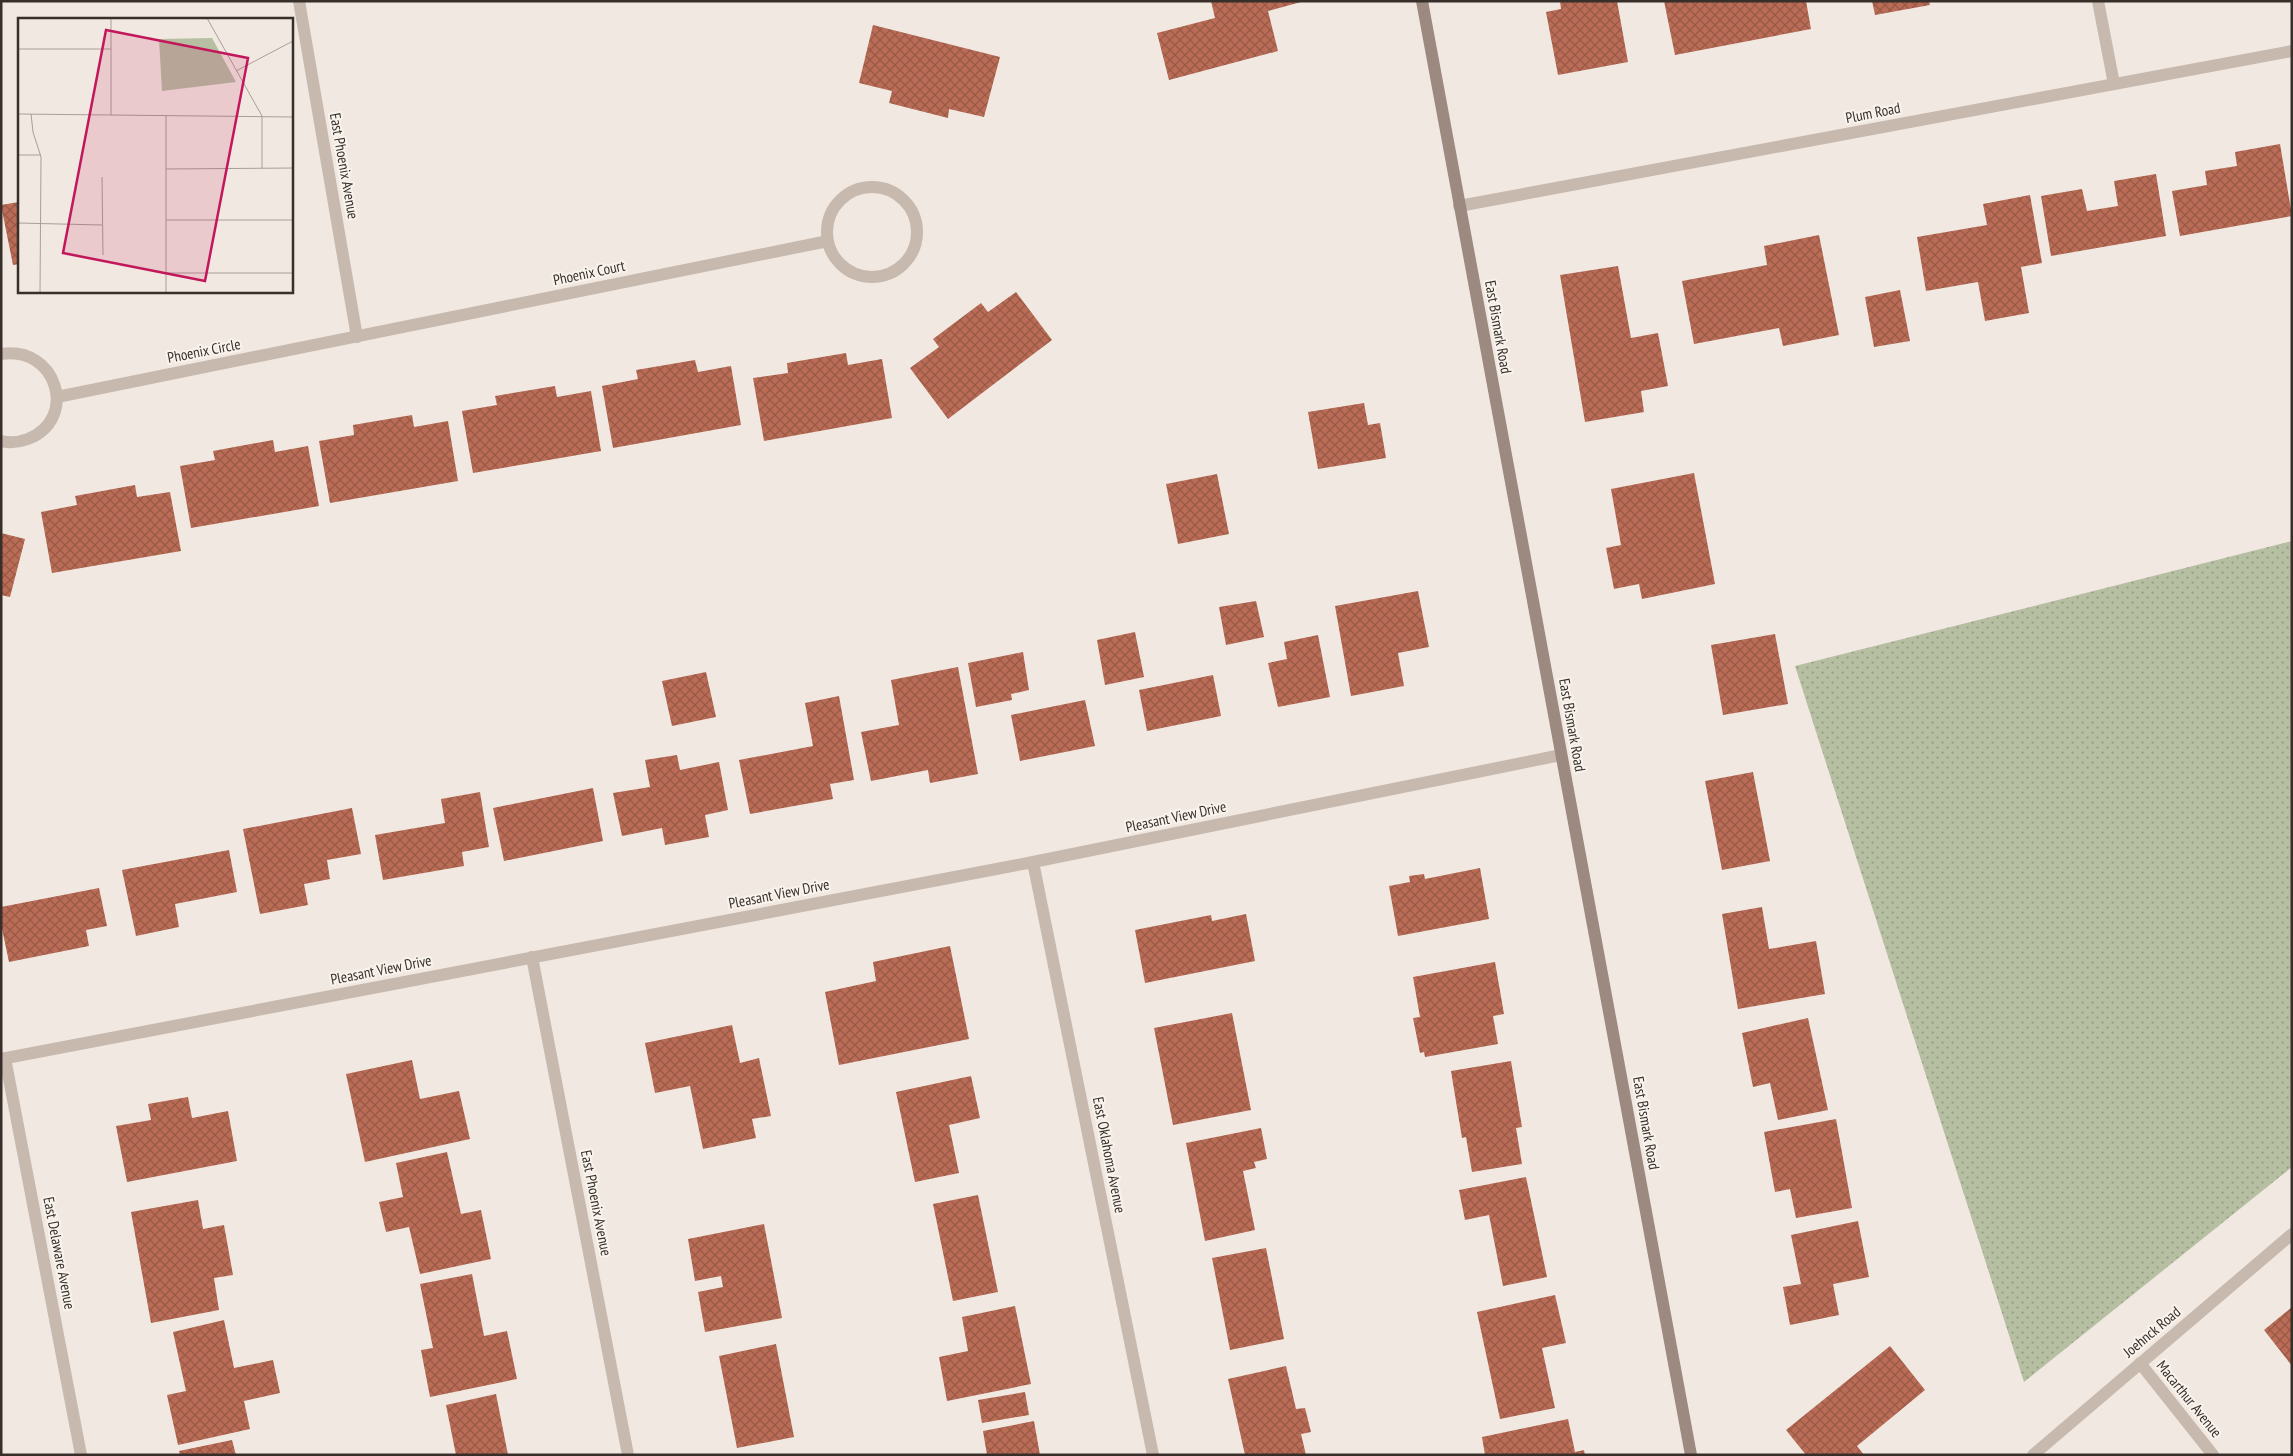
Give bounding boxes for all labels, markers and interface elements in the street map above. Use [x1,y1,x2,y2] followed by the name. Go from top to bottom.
[18,18,292,292] inset map
[1844,98,1902,127] street label: Plum Road
[326,111,363,220] street label: East Phoenix Avenue
[551,256,627,289] street label: Phoenix Court
[1481,279,1516,375] street label: East Bismark Road
[166,334,242,367] street label: Phoenix Circle
[1555,677,1590,773] street label: East Bismark Road
[1124,797,1228,836] street label: Pleasant View Drive
[727,874,831,913] street label: Pleasant View Drive
[329,950,433,989] street label: Pleasant View Drive
[1629,1075,1664,1171] street label: East Bismark Road
[1089,1095,1130,1215] street label: East Oklahoma Avenue
[577,1148,616,1257] street label: East Phoenix Avenue
[39,1195,80,1311] street label: East Delaware Avenue
[2118,1302,2184,1362] street label: Joehnck Road
[2153,1356,2226,1441] street label: Macarthur Avenue

